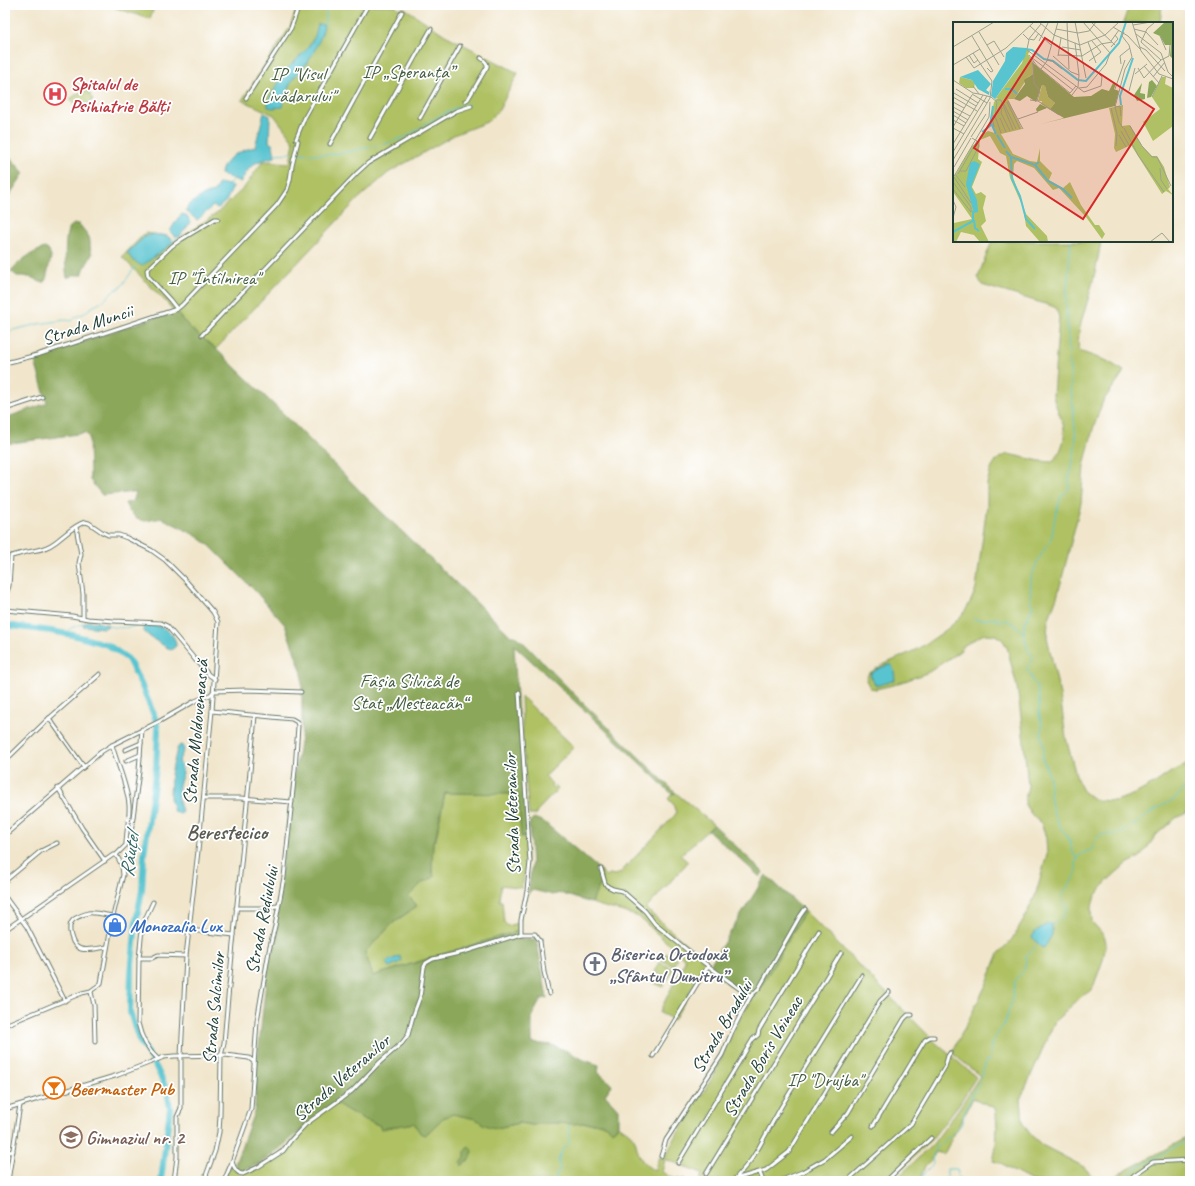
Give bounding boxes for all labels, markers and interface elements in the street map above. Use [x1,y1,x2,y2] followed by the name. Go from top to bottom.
[953,22,1173,242] inset map
[362,60,458,84] park label: IP „Speranța”
[261,62,339,108] park label: IP "Visul Livădarului"
[70,72,171,118] place label: Spitalul de Psihiatrie Bălți
[42,81,68,107] hospital icon: Spitalul de Psihiatrie Bălți
[168,266,264,290] park label: IP "Întîlnirea"
[39,298,138,351] street label: Strada Muncii
[178,657,214,806] street label: Strada Moldovenească
[351,669,471,715] park label: Fâșia Silvică de Stat „Mesteacăn“
[498,752,526,875] street label: Strada Veteranilor
[187,819,270,845] district label: Berestecico
[114,825,146,878] water label: Răuțel
[240,862,285,976] street label: Strada Rediulului
[102,912,128,938] shop icon: Monozalia Lux
[130,914,223,938] place label: Monozalia Lux
[610,942,732,988] place label: Biserica Ortodoxă „Sfântul Dumitru”
[197,949,231,1065] street label: Strada Salcîmilor
[582,951,608,977] church icon: Biserica Ortodoxă „Sfântul Dumitru”
[686,974,759,1077] street label: Strada Bradului
[717,991,809,1121] street label: Strada Boris Voineac
[288,1028,396,1127] street label: Strada Veteranilor
[788,1068,866,1092] park label: IP "Drujba"
[41,1075,67,1101] bar icon: Beermaster Pub
[70,1077,176,1101] place label: Beermaster Pub
[58,1124,84,1150] school or university icon: Gimnaziul nr. 2
[86,1126,186,1150] place label: Gimnaziul nr. 2

